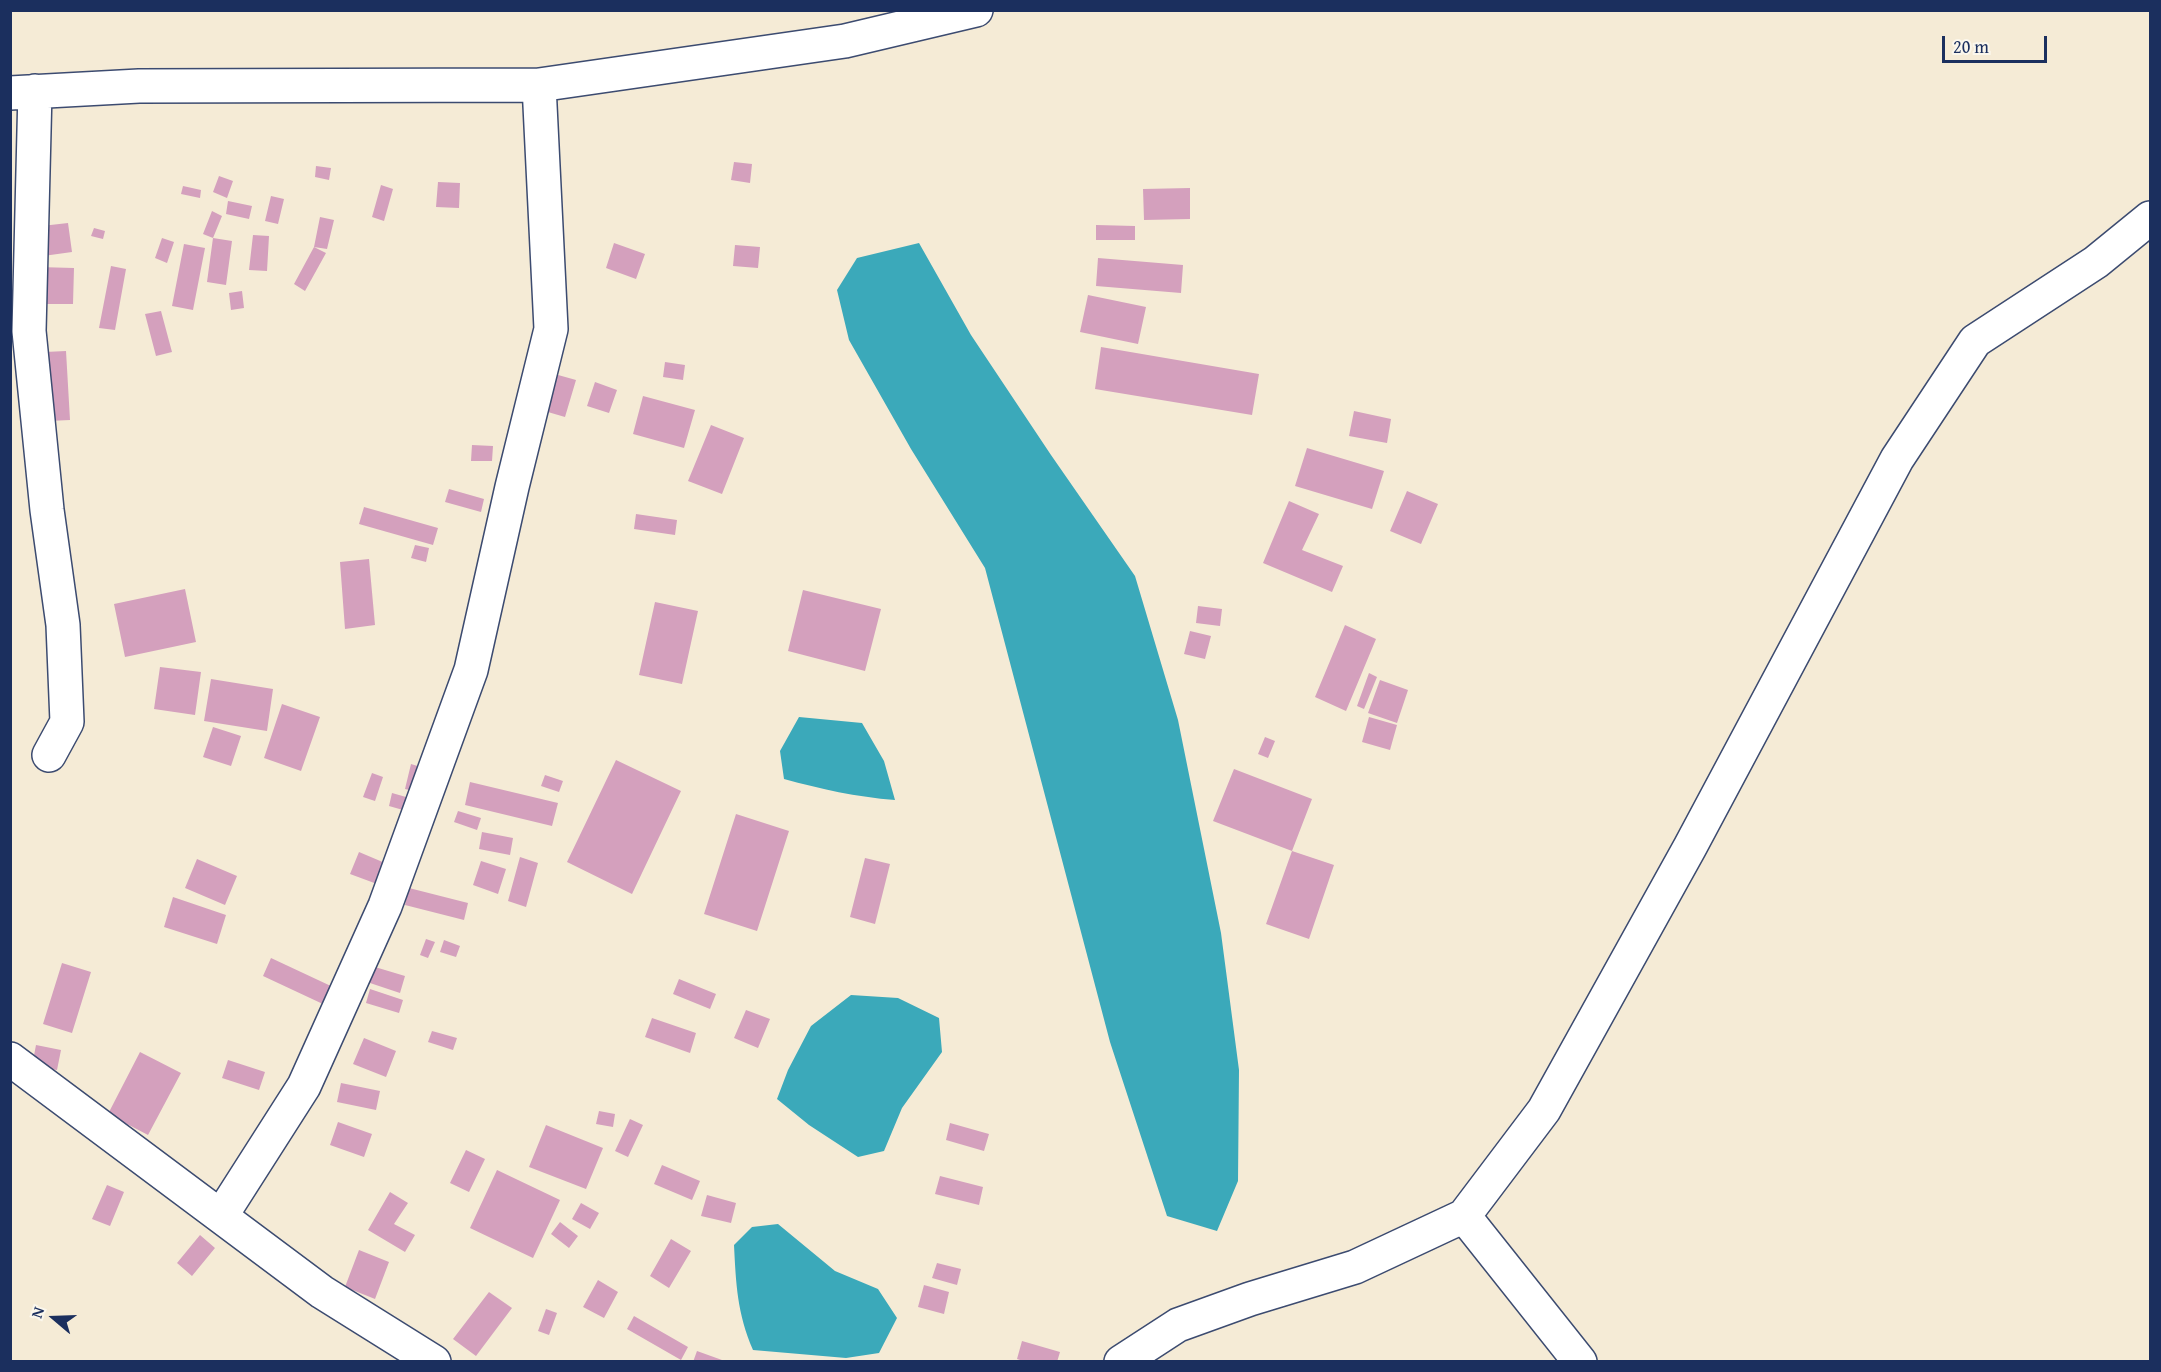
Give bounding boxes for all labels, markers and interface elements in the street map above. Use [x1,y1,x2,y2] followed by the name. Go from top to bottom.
[1945,24,2050,62] scale bar
[1953,33,1989,60] text: 20 m
[24,1288,84,1348] north arrow
[24,1303,50,1321] text: N

